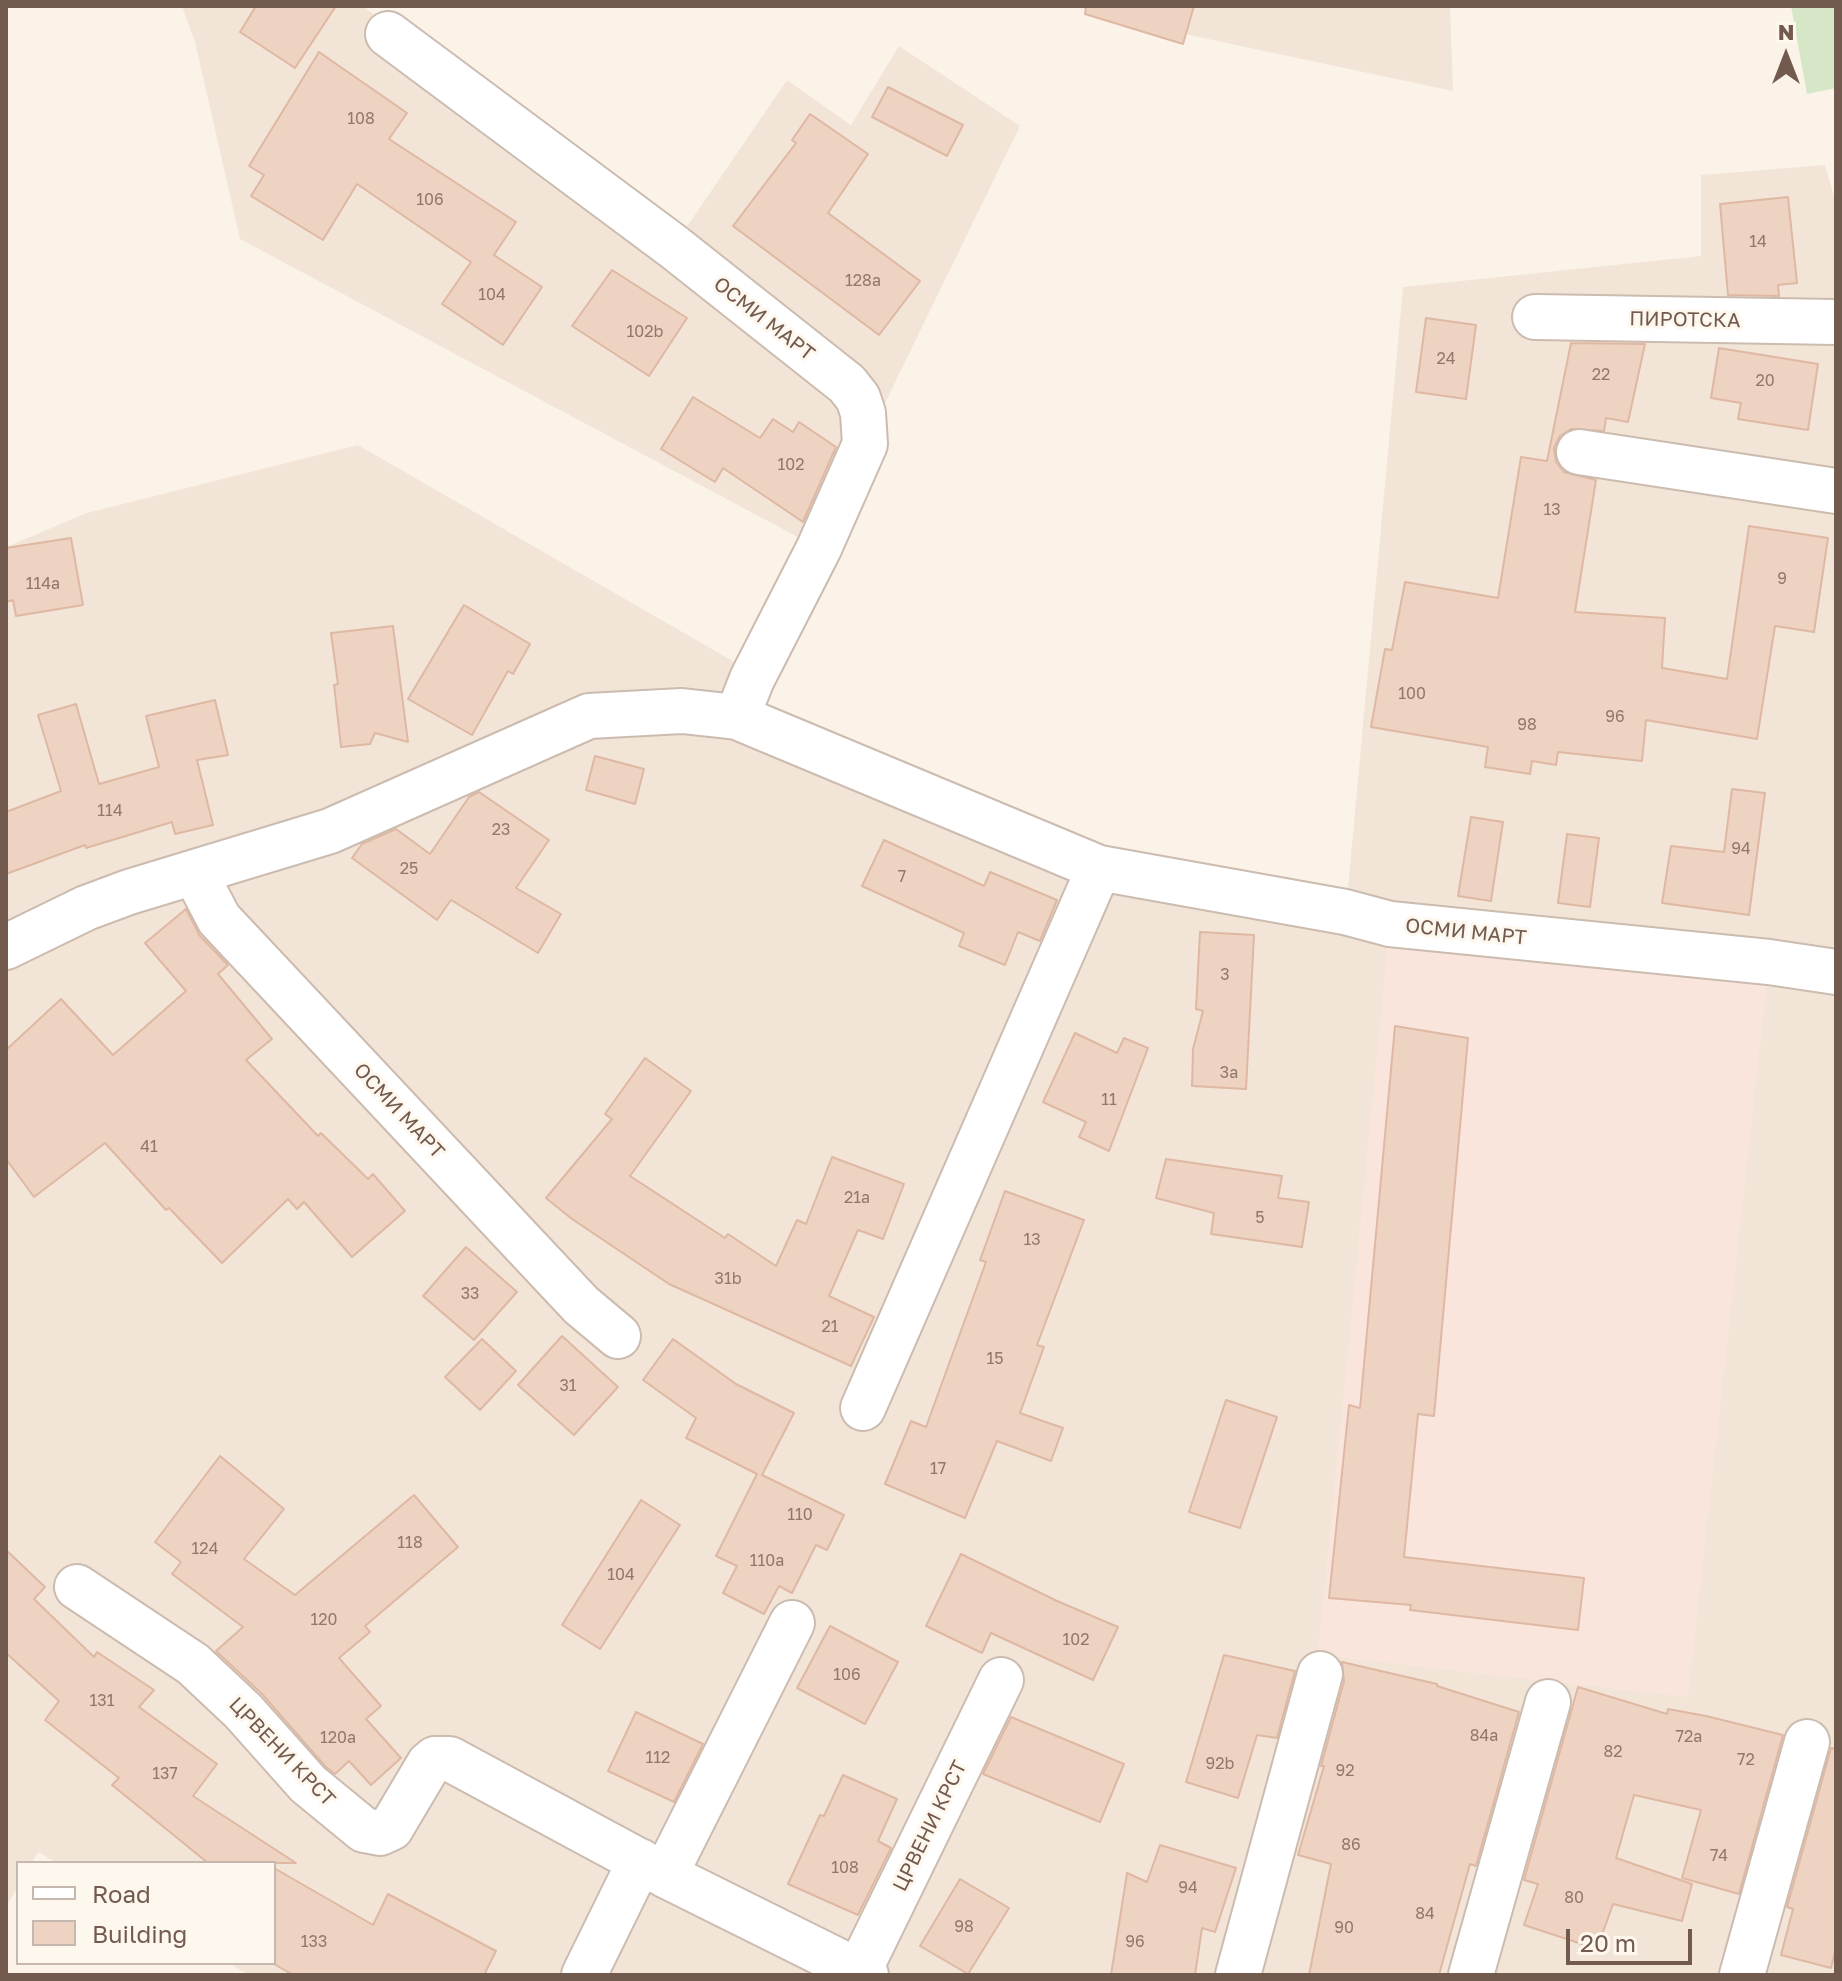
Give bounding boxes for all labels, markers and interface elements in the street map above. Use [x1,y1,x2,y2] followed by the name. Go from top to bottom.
[1746,16,1826,96] north arrow
[1778,18,1794,45] text: N
[347,109,375,129] house number: 108
[416,190,444,210] house number: 106
[1749,232,1767,252] house number: 14
[845,271,881,291] house number: 128a
[709,272,819,366] street label: ОСМИ МАРТ
[478,285,506,305] house number: 104
[1629,307,1741,333] street label: ПИРОТСКА
[627,322,663,342] house number: 102b
[1436,349,1456,369] house number: 24
[1592,365,1610,385] house number: 22
[1755,371,1775,391] house number: 20
[778,455,804,475] house number: 102
[1543,500,1561,520] house number: 13
[1777,569,1787,589] house number: 9
[26,574,60,594] house number: 114a
[1398,684,1426,704] house number: 100
[1605,707,1625,727] house number: 96
[1517,715,1537,735] house number: 98
[97,801,123,821] house number: 114
[492,820,510,840] house number: 23
[1731,839,1751,859] house number: 94
[400,859,418,879] house number: 25
[898,867,906,887] house number: 7
[1404,914,1528,950] street label: ОСМИ МАРТ
[1220,965,1230,985] house number: 3
[349,1058,449,1164] street label: ОСМИ МАРТ
[1220,1063,1238,1083] house number: 3a
[1101,1090,1117,1110] house number: 11
[140,1137,158,1157] house number: 41
[844,1188,870,1208] house number: 21a
[1255,1208,1265,1228] house number: 5
[1023,1230,1041,1250] house number: 13
[715,1269,741,1289] house number: 31b
[461,1284,479,1304] house number: 33
[821,1317,839,1337] house number: 21
[986,1349,1004,1369] house number: 15
[559,1376,577,1396] house number: 31
[930,1459,946,1479] house number: 17
[787,1505,813,1525] house number: 110
[397,1533,423,1553] house number: 118
[192,1539,218,1559] house number: 124
[750,1551,784,1571] house number: 110a
[607,1565,635,1585] house number: 104
[311,1610,337,1630] house number: 120
[1063,1630,1089,1650] house number: 102
[833,1665,861,1685] house number: 106
[90,1691,114,1711] house number: 131
[224,1693,340,1811] street label: ЦРВЕНИ КРСТ
[1470,1726,1498,1746] house number: 84a
[1676,1727,1702,1747] house number: 72a
[320,1728,356,1748] house number: 120a
[1603,1742,1623,1762] house number: 82
[646,1748,670,1768] house number: 112
[1737,1750,1755,1770] house number: 72
[1206,1754,1234,1774] house number: 92b
[888,1757,972,1895] street label: ЦРВЕНИ КРСТ
[1336,1761,1354,1781] house number: 92
[152,1764,178,1784] house number: 137
[1341,1835,1361,1855] house number: 86
[1710,1846,1728,1866] house number: 74
[831,1858,859,1878] house number: 108
[16,1861,276,1965] legend
[1178,1878,1198,1898] house number: 94
[92,1879,151,1908] text: Road
[1564,1888,1584,1908] house number: 80
[1415,1904,1435,1924] house number: 84
[1570,1913,1696,1963] scale bar
[954,1917,974,1937] house number: 98
[1334,1918,1354,1938] house number: 90
[92,1919,187,1948] text: Building
[1580,1928,1636,1957] text: 20 m
[301,1932,327,1952] house number: 133
[1125,1932,1145,1952] house number: 96

